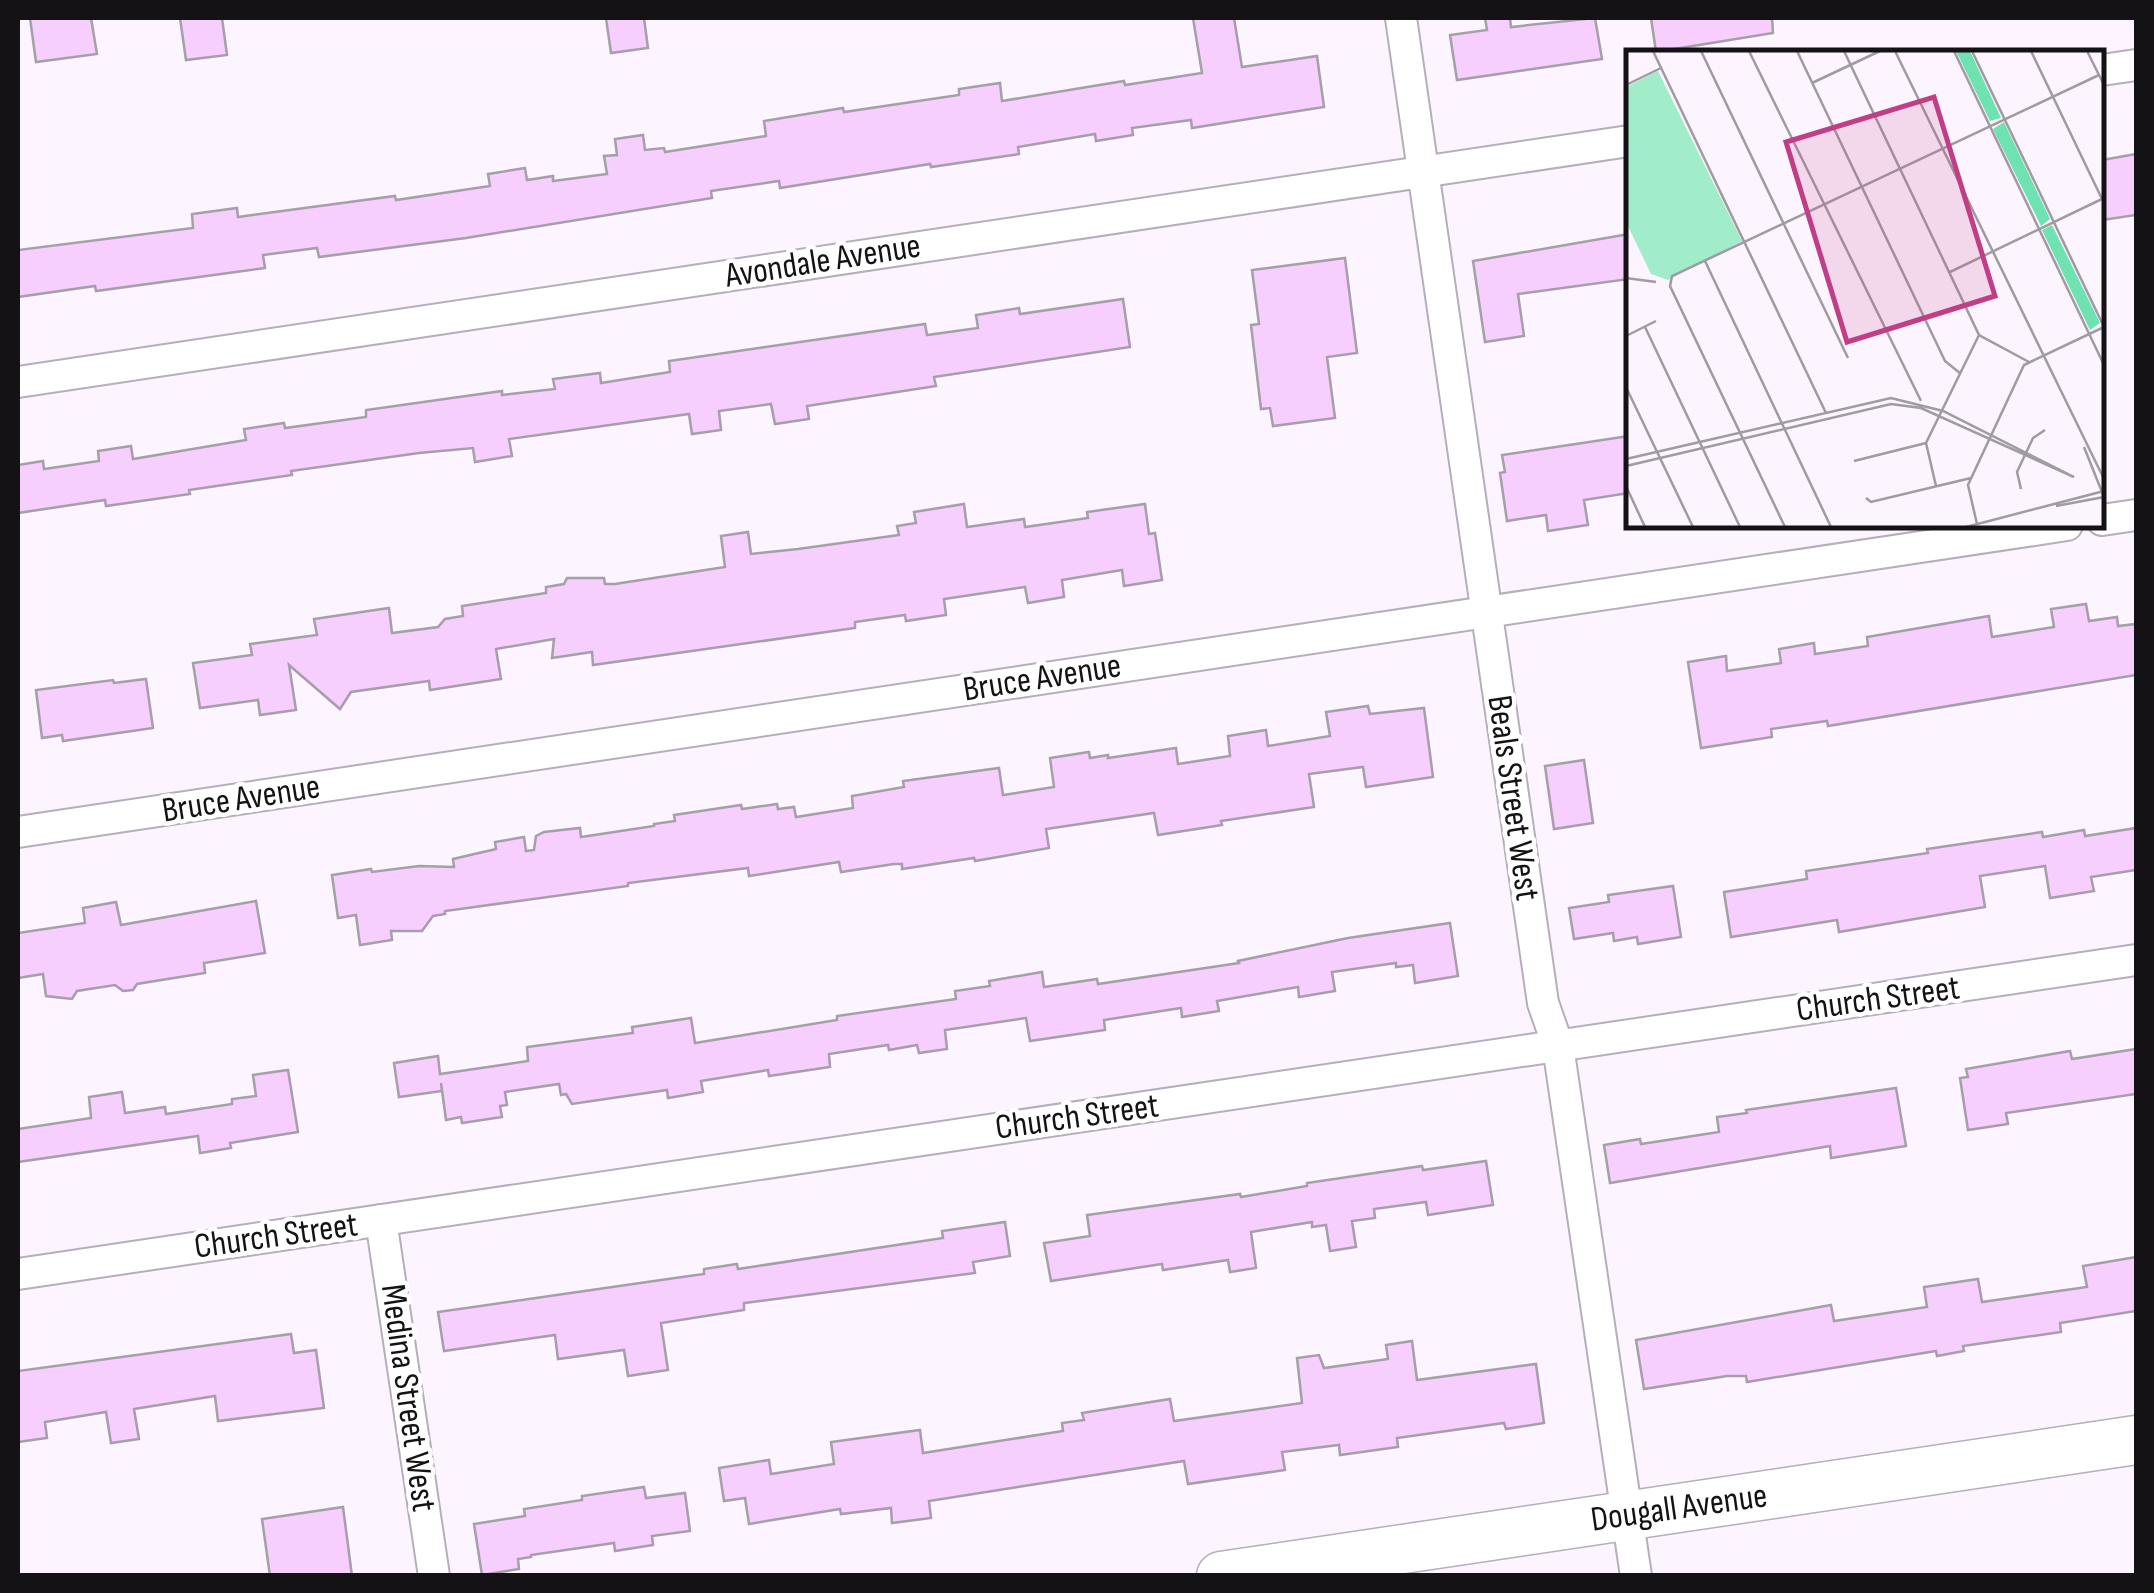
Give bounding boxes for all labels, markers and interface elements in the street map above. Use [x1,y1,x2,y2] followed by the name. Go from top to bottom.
[1626,50,2104,528] inset map
[721,224,924,298] street label: Avondale Avenue
[960,644,1124,712] street label: Bruce Avenue
[1477,693,1549,903] street label: Beals Street West
[159,765,323,833] street label: Bruce Avenue
[1794,966,1962,1032] street label: Church Street
[993,1084,1161,1150] street label: Church Street
[192,1203,360,1269] street label: Church Street
[371,1282,445,1514] street label: Medina Street West
[1588,1474,1770,1542] street label: Dougall Avenue

